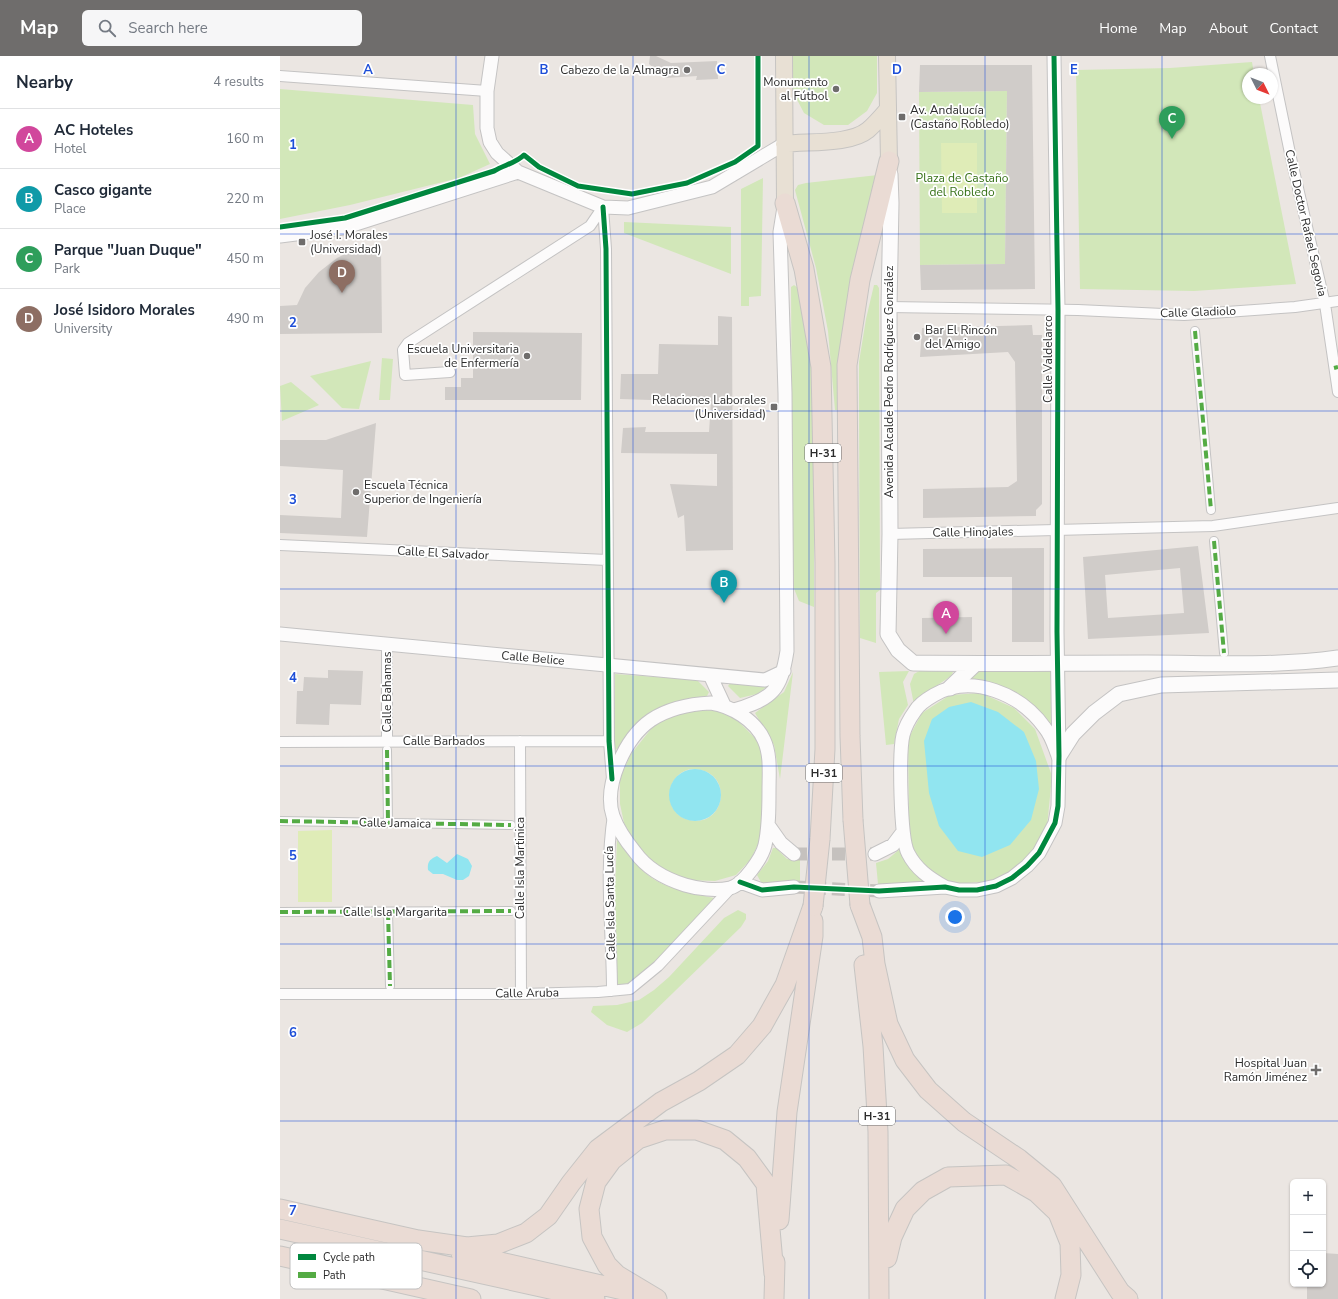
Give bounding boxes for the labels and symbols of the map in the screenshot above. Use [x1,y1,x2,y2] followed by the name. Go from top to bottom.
[363,61,373,79] text: A
[540,61,549,79] text: B
[717,61,726,79] text: C
[892,61,902,79] text: D
[1070,61,1078,79] text: E
[560,62,679,78] place label: Cabezo de la Almagra
[682,65,692,75] marker: Cabezo de la Almagra
[1242,68,1278,104] north arrow
[763,74,828,104] place label: Monumento al Fútbol
[831,84,841,94] marker: Monumento al Fútbol
[910,102,1010,132] place label: Av. Andalucía (Castaño Robledo)
[1159,106,1185,139] pin: C
[897,112,907,122] marker: Av. Andalucía (Castaño Robledo)
[289,136,297,154] text: 1
[1281,148,1331,298] street label: Calle Doctor Rafael Segovia
[916,170,1009,200] park label: Plaza de Castaño del Robledo
[309,227,388,257] place label: José I. Morales (Universidad)
[297,237,307,247] marker: José I. Morales (Universidad)
[329,260,355,293] pin: D
[881,265,897,498] street label: Avenida Alcalde Pedro Rodríguez González
[1160,303,1237,321] street label: Calle Gladiolo
[289,314,297,332] text: 2
[1040,315,1056,403] street label: Calle Valdelarco
[925,322,997,352] place label: Bar El Rincón del Amigo
[912,332,922,342] marker: Bar El Rincón del Amigo
[407,341,519,371] place label: Escuela Universitaria de Enfermería
[522,351,532,361] marker: Escuela Universitaria de Enfermería
[652,392,766,422] place label: Relaciones Laborales (Universidad)
[769,402,779,412] marker: Relaciones Laborales (Universidad)
[805,444,841,462] road number: H-31
[364,477,482,507] place label: Escuela Técnica Superior de Ingeniería
[351,487,361,497] marker: Escuela Técnica Superior de Ingeniería
[289,491,297,509] text: 3
[932,523,1014,541] street label: Calle Hinojales
[397,543,490,563] street label: Calle El Salvador
[711,570,737,603] pin: B
[933,601,959,634] pin: A
[501,647,565,669] street label: Calle Belice
[379,651,395,732] street label: Calle Bahamas
[289,669,297,687] text: 4
[403,733,485,749] street label: Calle Barbados
[806,764,842,782] road number: H-31
[359,814,431,832] street label: Calle Jamaica
[512,817,528,919] street label: Calle Isla Martinica
[601,846,619,960] street label: Calle Isla Santa Lucía
[289,847,297,865] text: 5
[343,904,447,920] street label: Calle Isla Margarita
[945,907,965,927] your location
[495,984,559,1002] street label: Calle Aruba
[289,1024,297,1042] text: 6
[1224,1055,1307,1085] place label: Hospital Juan Ramón Jiménez
[1310,1064,1322,1076] marker: Hospital Juan Ramón Jiménez
[859,1107,895,1125] road number: H-31
[289,1202,297,1220] text: 7
[290,1243,422,1289] legend
[323,1250,375,1265] text: Cycle path
[323,1268,346,1283] text: Path

